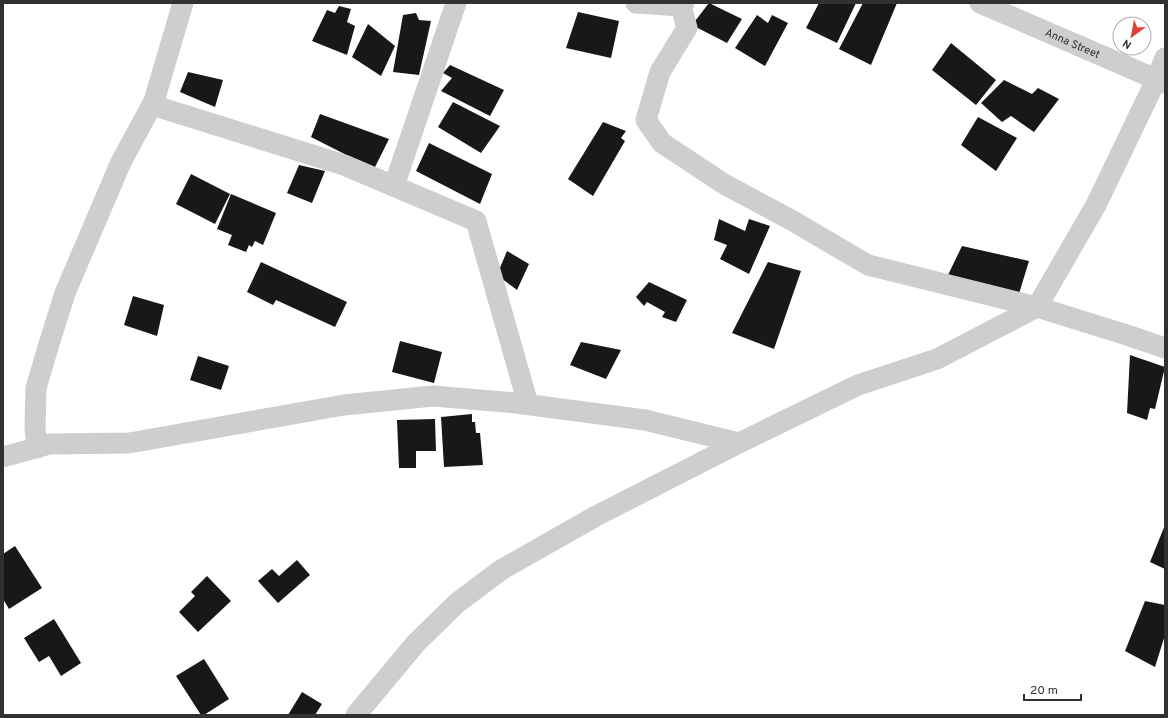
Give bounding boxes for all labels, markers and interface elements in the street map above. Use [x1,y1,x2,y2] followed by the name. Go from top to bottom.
[1112,16,1152,56] north arrow
[1043,26,1102,62] street label: Anna Street
[1120,36,1134,52] text: N
[1024,676,1081,702] scale bar
[1030,683,1058,699] text: 20 m

